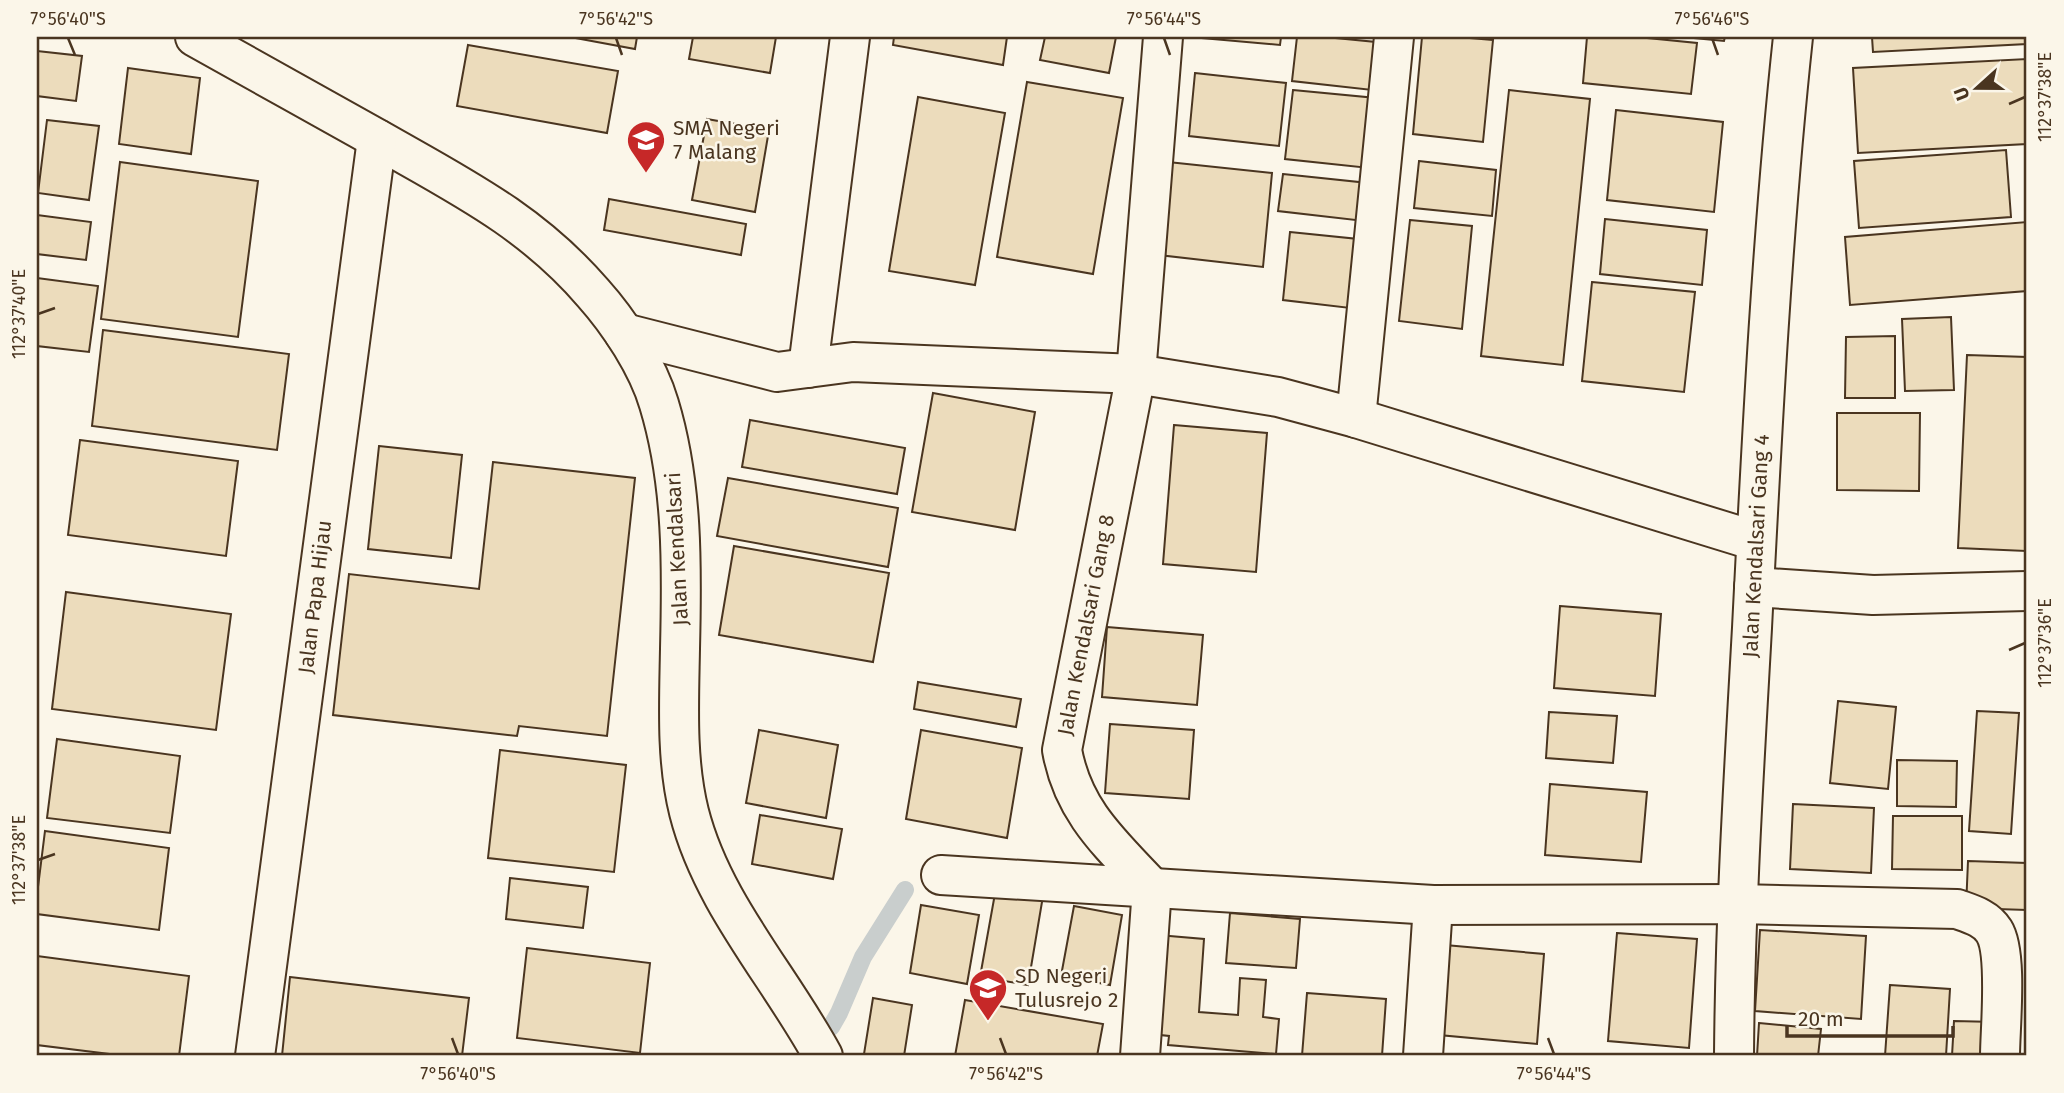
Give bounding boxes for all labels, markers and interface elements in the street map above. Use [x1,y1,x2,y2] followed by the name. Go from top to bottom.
[30,8,106,30] text: 7°56'40"S
[579,8,653,30] text: 7°56'42"S
[1127,8,1201,30] text: 7°56'44"S
[1675,8,1750,30] text: 7°56'46"S
[1941,52,2011,122] north arrow
[2034,52,2056,142] text: 112°37'38"E
[1949,84,1975,104] text: U
[673,115,780,165] place label: SMA Negeri 7 Malang
[625,119,667,174] school or university icon: SMA Negeri 7 Malang
[8,269,30,359] text: 112°37'40"E
[1737,433,1775,659] street label: Jalan Kendalsari Gang 4
[660,472,694,626] street label: Jalan Kendalsari
[1052,512,1120,738] street label: Jalan Kendalsari Gang 8
[293,519,337,675] street label: Jalan Papa Hijau
[2034,598,2056,688] text: 112°37'36"E
[8,815,30,905] text: 112°37'38"E
[1015,963,1118,1013] place label: SD Negeri Tulusrejo 2
[967,967,1009,1022] school or university icon: SD Negeri Tulusrejo 2
[1787,995,1954,1039] scale bar
[1798,1006,1844,1032] text: 20 m
[420,1063,496,1085] text: 7°56'40"S
[969,1063,1043,1085] text: 7°56'42"S
[1517,1063,1591,1085] text: 7°56'44"S

